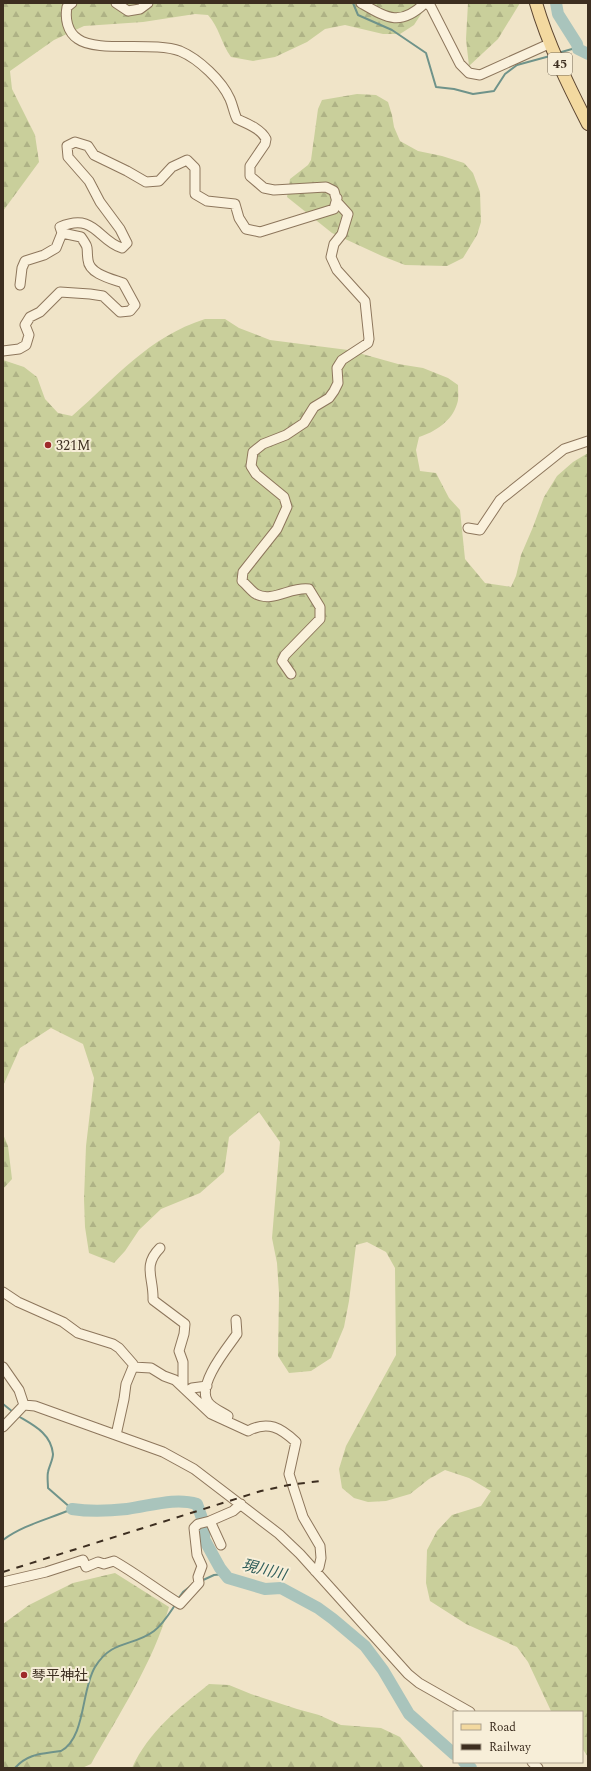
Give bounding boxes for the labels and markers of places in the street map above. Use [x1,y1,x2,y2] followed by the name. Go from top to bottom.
[56,435,90,456] place label: 321M
[43,440,53,450] marker: 321M
[32,1665,88,1686] place label: 琴平神社
[19,1670,29,1680] marker: 琴平神社

